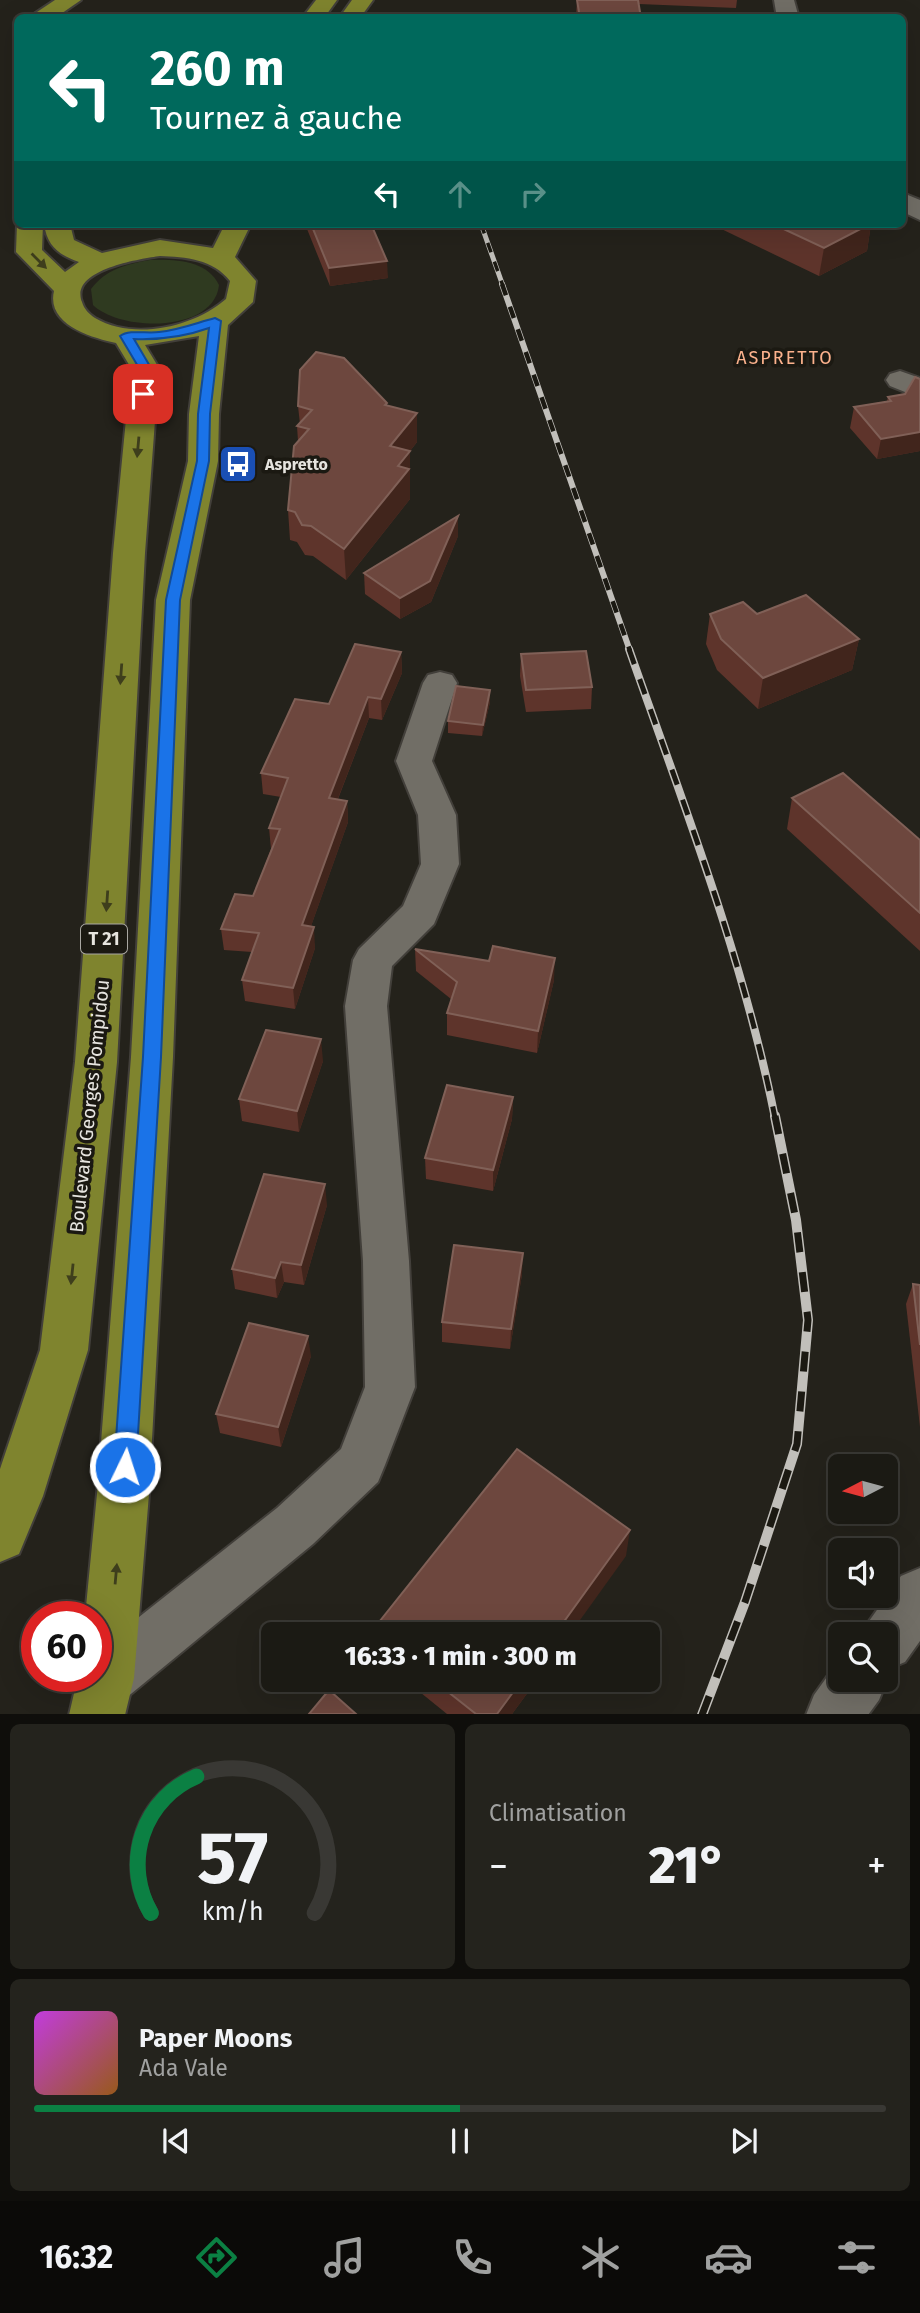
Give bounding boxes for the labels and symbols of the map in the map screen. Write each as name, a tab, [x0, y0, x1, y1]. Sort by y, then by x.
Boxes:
one-way arrow	[30, 252, 46, 269]
district label: ASPRETTO	[736, 347, 834, 369]
pin	[113, 364, 173, 424]
one-way arrow	[132, 437, 143, 459]
bus stop icon: Aspretto	[217, 443, 259, 485]
place label: Aspretto	[264, 455, 328, 474]
one-way arrow	[116, 663, 127, 685]
one-way arrow	[101, 890, 112, 912]
road number: T 21	[81, 924, 127, 954]
street label: Boulevard Georges Pompidou	[65, 978, 114, 1234]
one-way arrow	[67, 1263, 78, 1285]
position arrow	[88, 1430, 162, 1504]
north arrow	[828, 1454, 898, 1524]
one-way arrow	[111, 1563, 122, 1585]
speed limit sign: 60	[21, 1601, 112, 1692]

